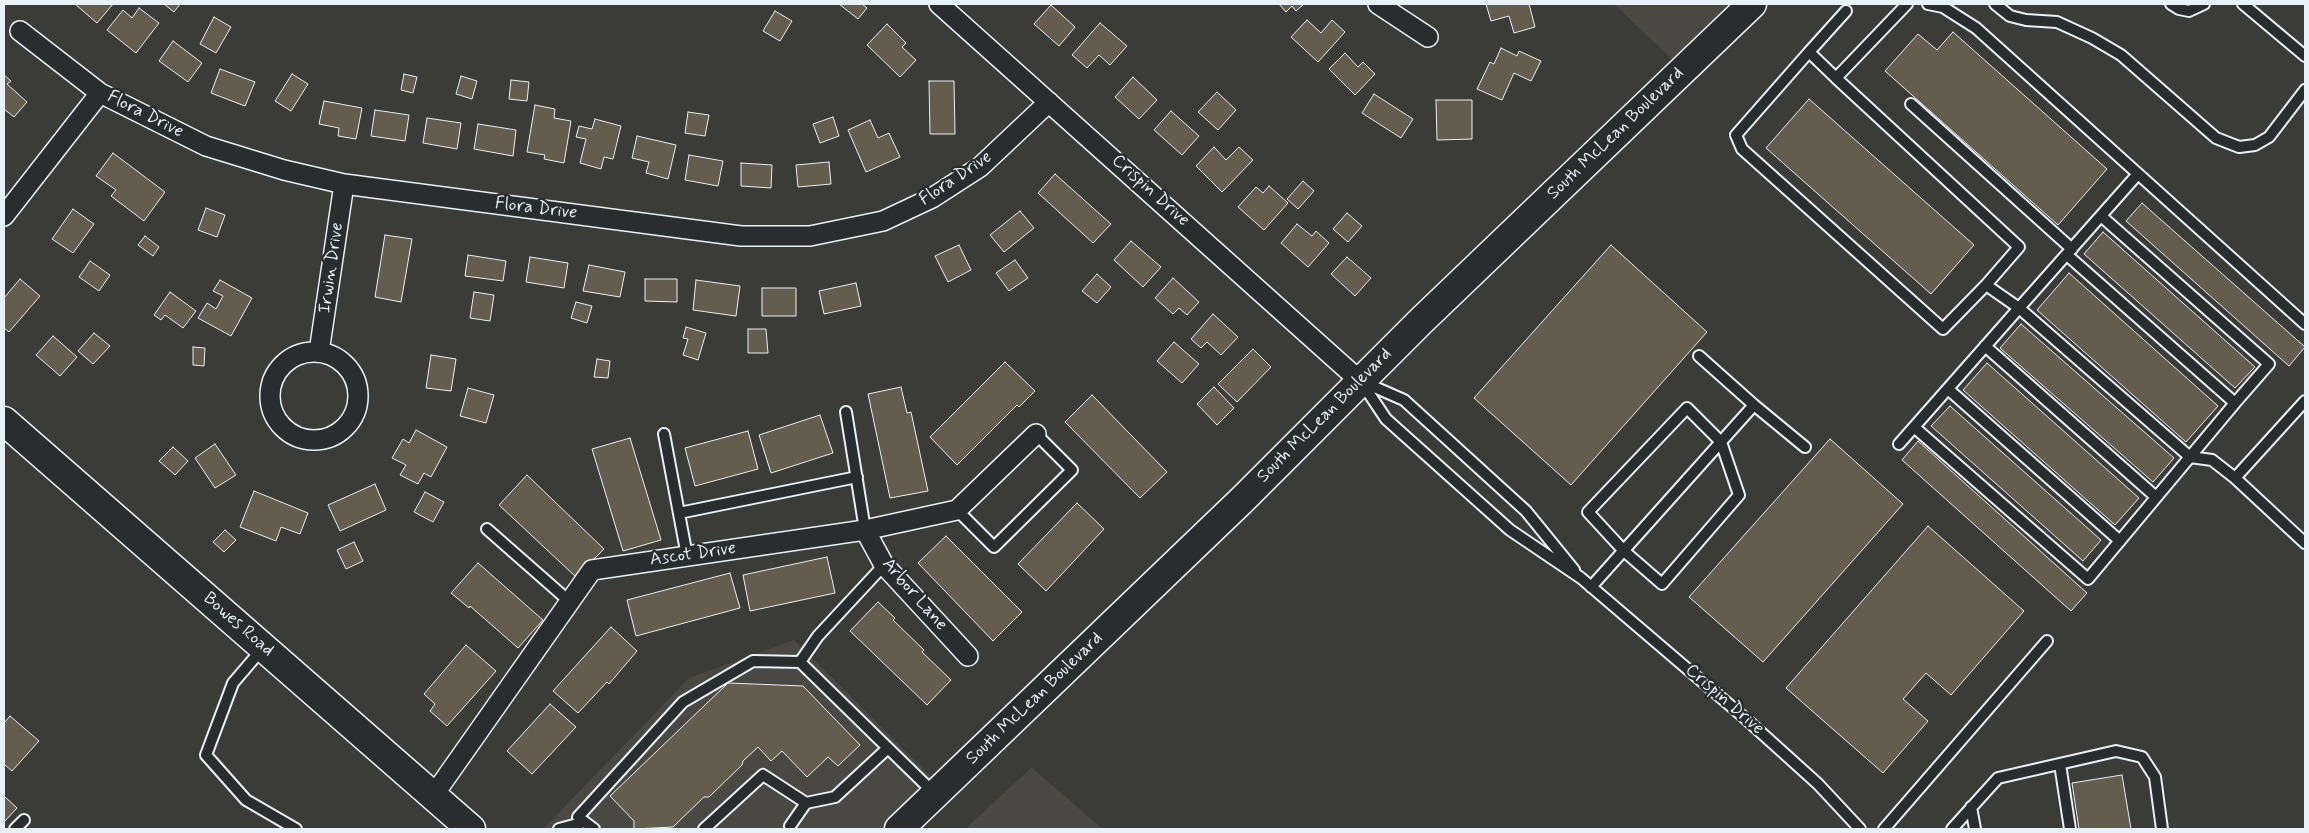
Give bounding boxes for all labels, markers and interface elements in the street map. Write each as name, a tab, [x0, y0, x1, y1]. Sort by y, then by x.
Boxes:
street label: South McLean Boulevard	[1543, 63, 1689, 205]
street label: Flora Drive	[103, 87, 187, 143]
street label: Flora Drive	[916, 147, 996, 211]
street label: Crispin Drive	[1107, 150, 1193, 232]
street label: Flora Drive	[494, 193, 578, 225]
street label: Irwin Drive	[315, 221, 349, 315]
street label: South McLean Boulevard	[1253, 344, 1397, 488]
street label: Ascot Drive	[648, 538, 738, 572]
street label: Arbor Lane	[877, 554, 951, 636]
street label: Bowes Road	[198, 588, 278, 662]
street label: South McLean Boulevard	[962, 628, 1108, 770]
street label: Crispin Drive	[1680, 660, 1768, 740]

